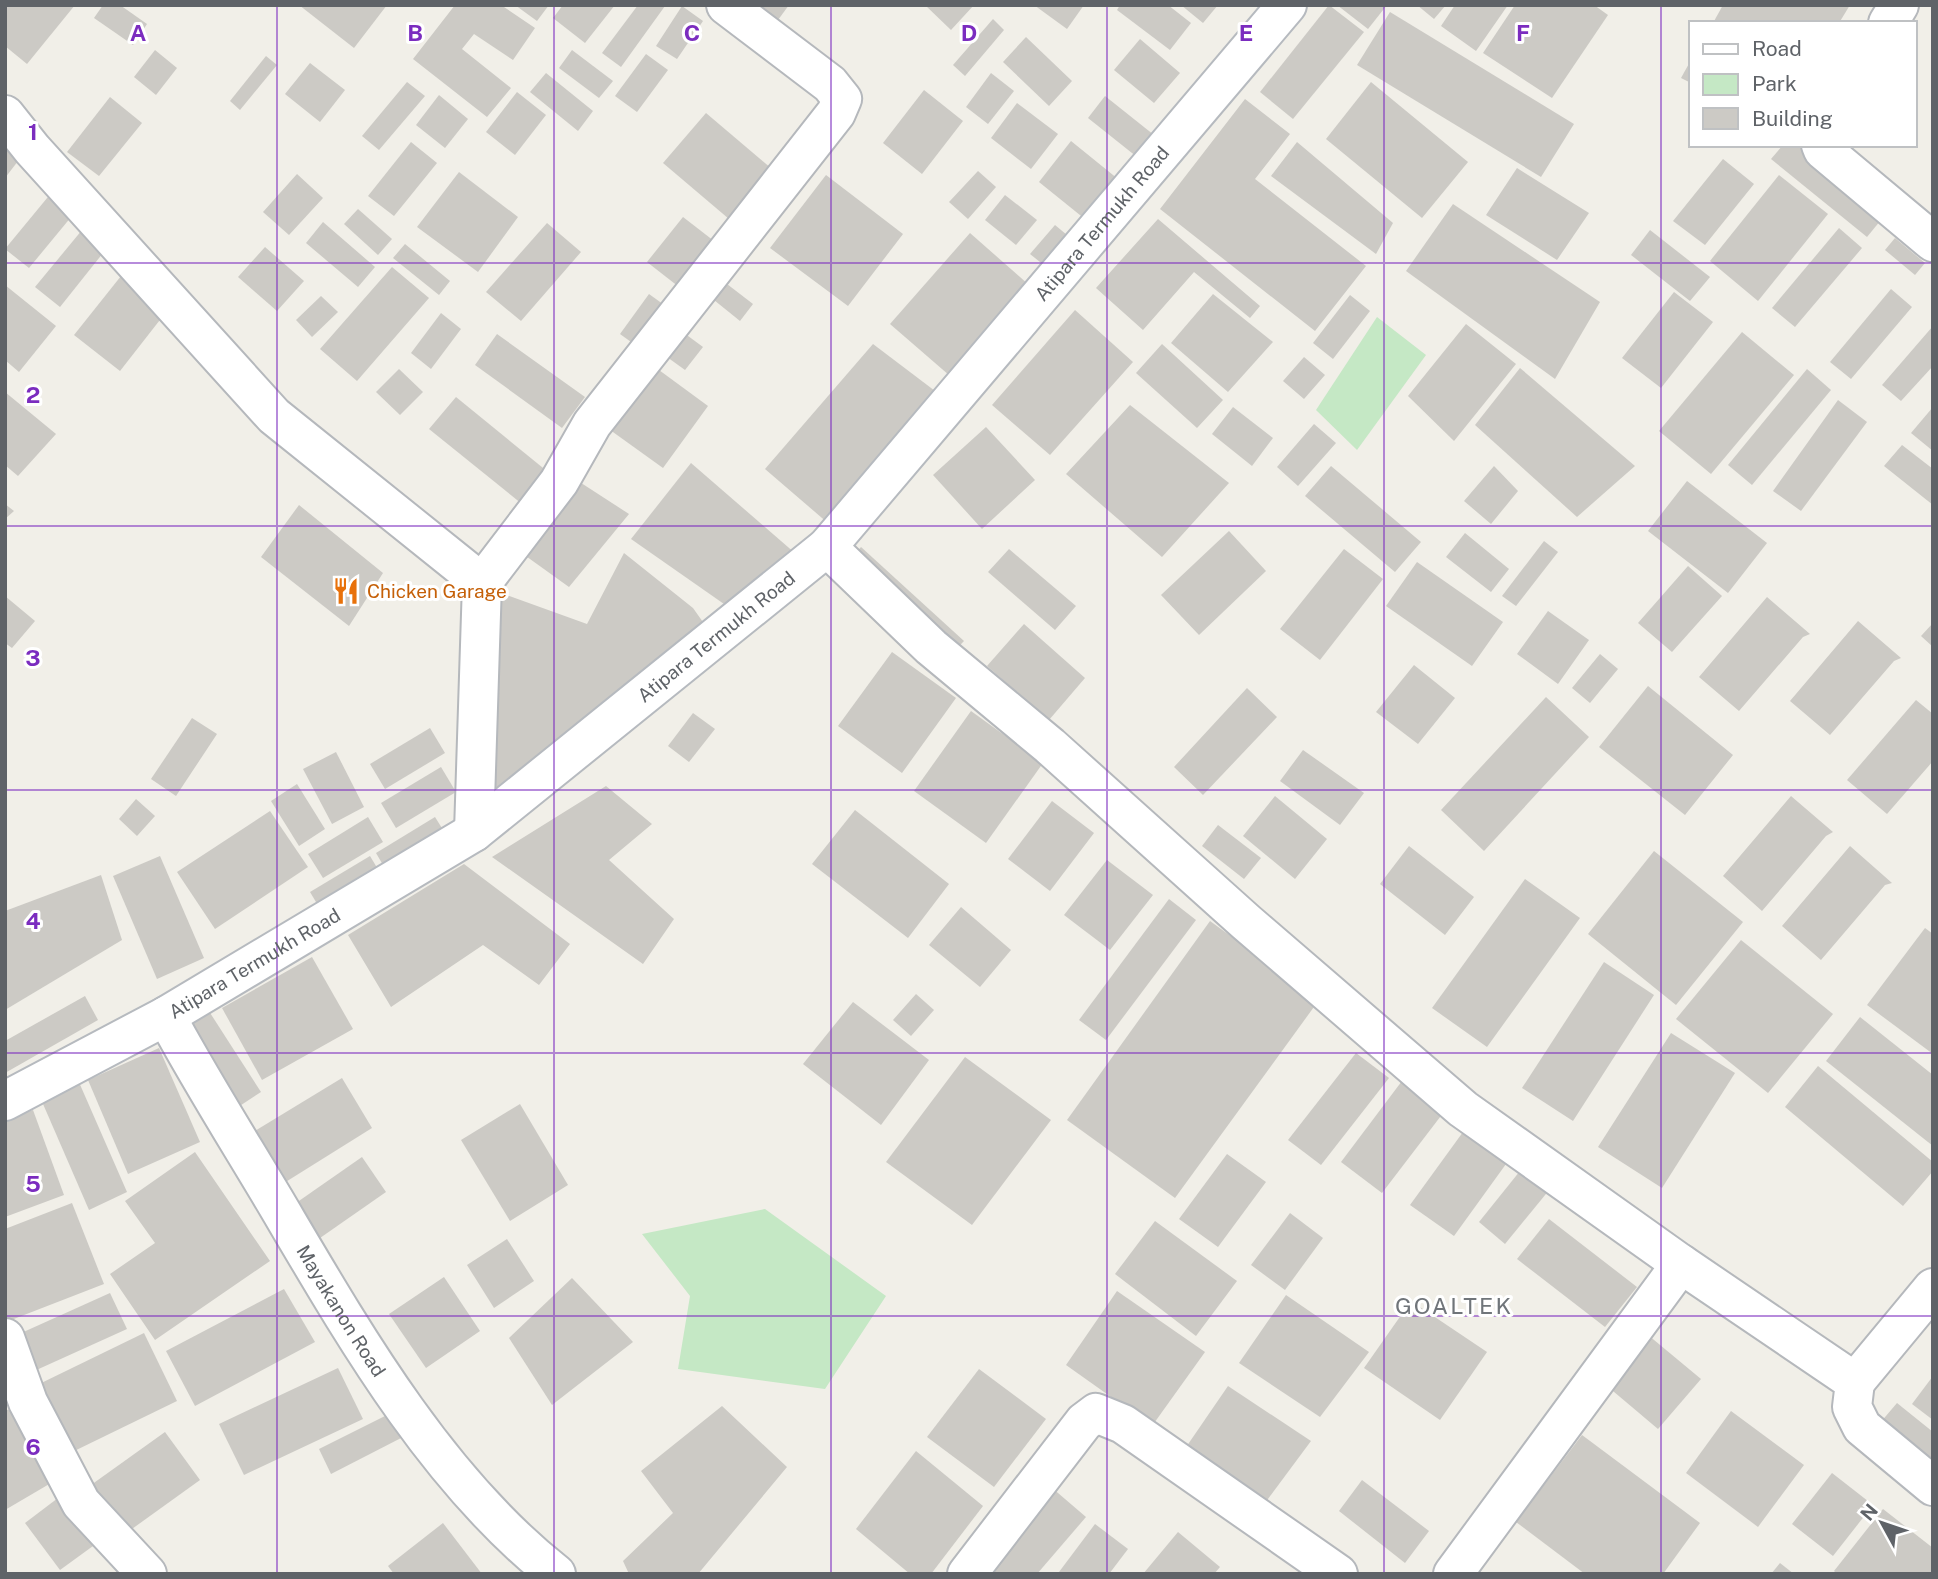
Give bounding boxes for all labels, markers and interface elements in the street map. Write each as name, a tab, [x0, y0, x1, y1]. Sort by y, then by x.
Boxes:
text: A	[130, 19, 147, 46]
text: B	[407, 19, 423, 46]
text: C	[684, 19, 700, 46]
text: D	[961, 19, 977, 46]
text: E	[1239, 19, 1253, 46]
text: F	[1516, 19, 1530, 46]
legend	[1689, 21, 1917, 147]
text: Road	[1752, 36, 1802, 61]
text: Park	[1752, 71, 1797, 96]
text: Building	[1752, 106, 1833, 131]
text: 1	[28, 118, 38, 145]
street label: Atipara Termukh Road	[1030, 142, 1173, 305]
text: 2	[26, 381, 40, 408]
street label: Atipara Termukh Road	[633, 567, 799, 707]
restaurant icon: Chicken Garage	[331, 576, 361, 606]
place label: Chicken Garage	[367, 580, 507, 602]
text: 3	[25, 644, 41, 671]
street label: Atipara Termukh Road	[165, 904, 344, 1023]
text: 4	[25, 907, 41, 934]
text: 5	[25, 1170, 41, 1197]
street label: Mayakanon Road	[292, 1241, 390, 1381]
district label: GOALTEK	[1395, 1292, 1513, 1319]
text: 6	[25, 1433, 41, 1460]
north arrow	[1847, 1488, 1917, 1558]
text: N	[1856, 1499, 1882, 1525]

